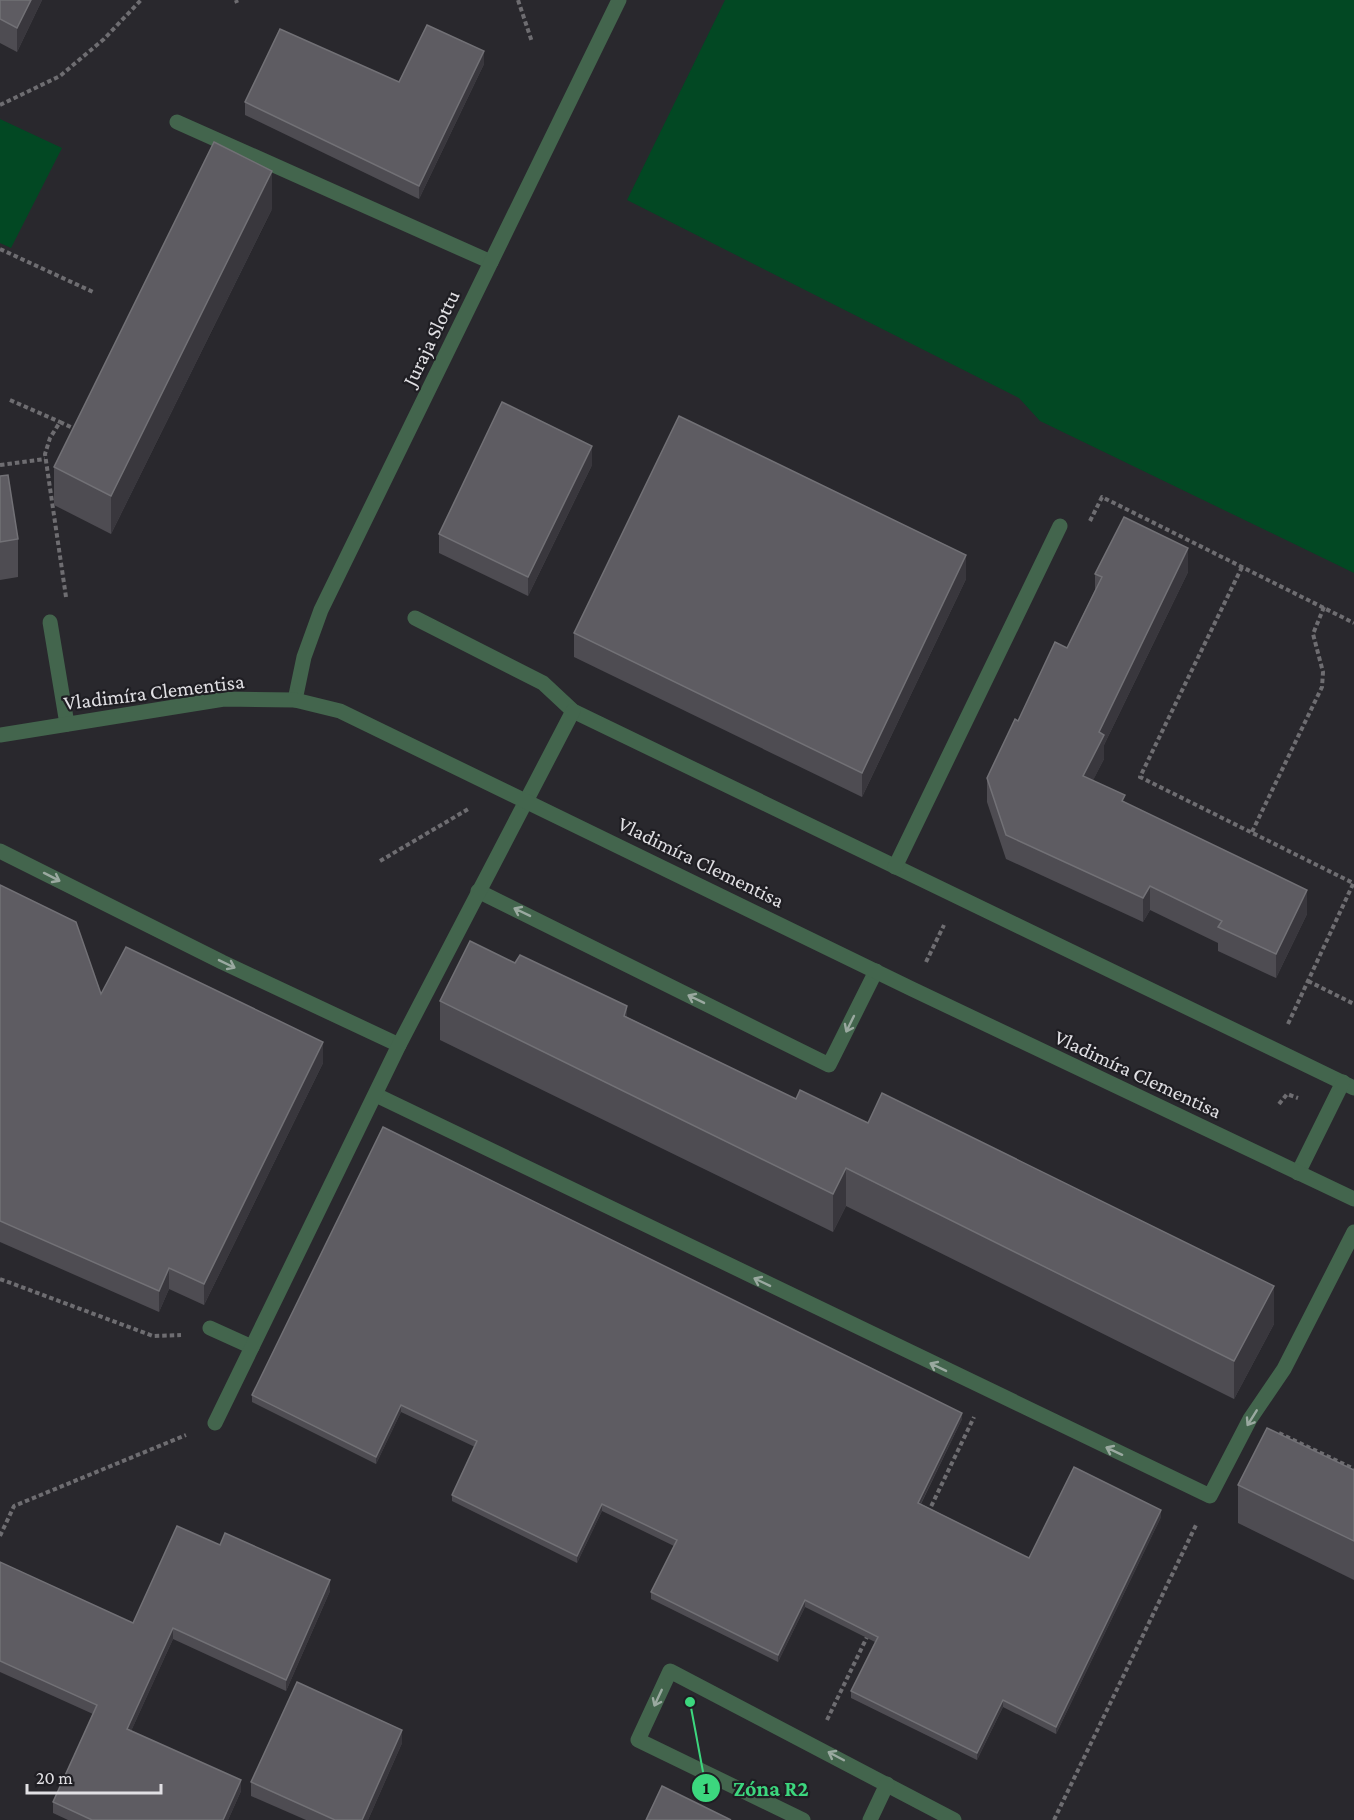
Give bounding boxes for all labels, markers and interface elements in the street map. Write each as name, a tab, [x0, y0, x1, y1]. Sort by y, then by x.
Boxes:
street label: Juraja Slottu	[397, 286, 465, 392]
street label: Vladimíra Clementisa	[62, 669, 246, 715]
street label: Vladimíra Clementisa	[614, 811, 788, 913]
one-way arrow	[43, 872, 61, 883]
one-way arrow	[513, 906, 531, 918]
one-way arrow	[217, 959, 235, 971]
one-way arrow	[688, 993, 706, 1005]
one-way arrow	[844, 1014, 855, 1032]
street label: Vladimíra Clementisa	[1051, 1025, 1226, 1123]
one-way arrow	[754, 1275, 772, 1287]
one-way arrow	[929, 1360, 947, 1372]
one-way arrow	[1245, 1409, 1257, 1426]
one-way arrow	[1105, 1444, 1123, 1456]
one-way arrow	[651, 1689, 663, 1707]
one-way arrow	[827, 1750, 845, 1761]
scale bar	[27, 1757, 160, 1795]
text: 20 m	[36, 1768, 73, 1788]
callout: Zóna R2	[691, 1768, 821, 1808]
text: Zóna R2	[733, 1776, 809, 1801]
text: 1	[703, 1778, 710, 1798]

